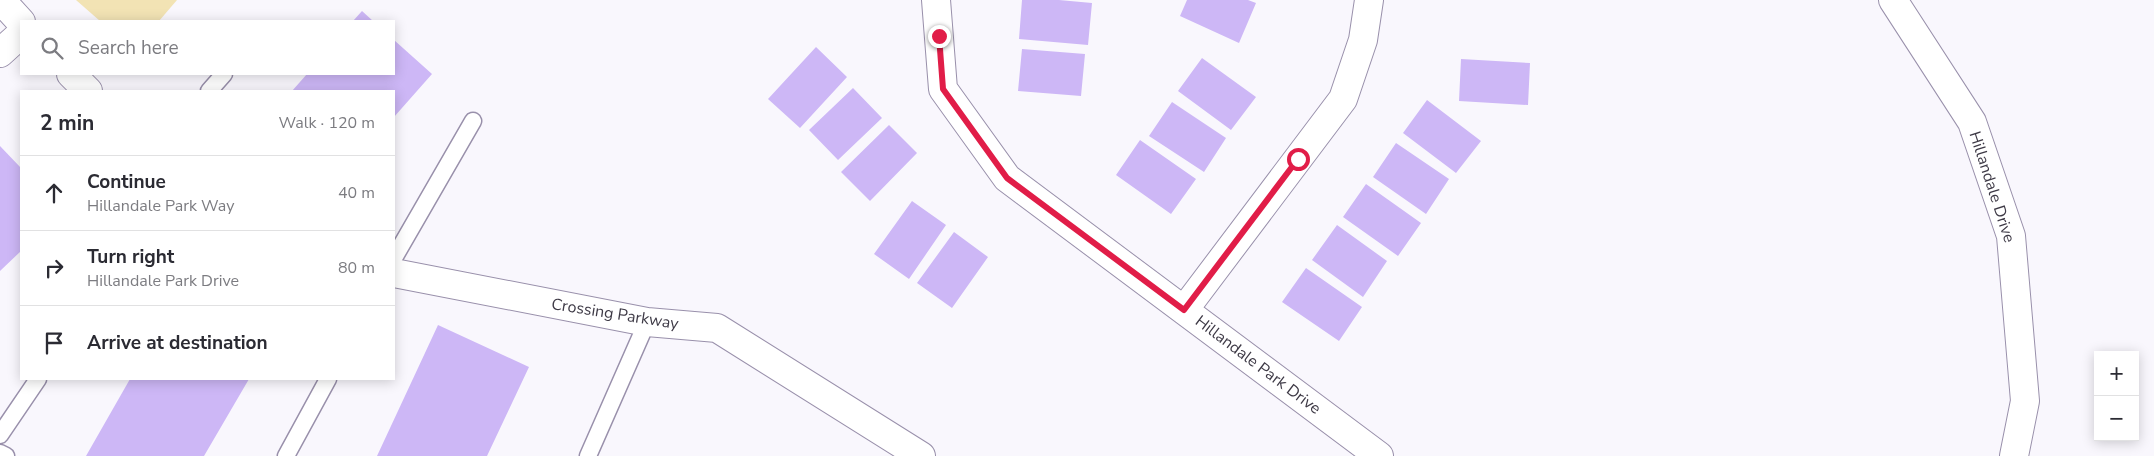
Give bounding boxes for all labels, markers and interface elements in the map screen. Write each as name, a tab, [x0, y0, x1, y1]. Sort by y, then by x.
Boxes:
search box	[20, 20, 395, 75]
route end	[928, 25, 951, 48]
icon: search	[38, 34, 66, 62]
text: Search here	[78, 35, 179, 61]
text: 2 min	[40, 109, 94, 137]
text: Walk · 120 m	[279, 112, 375, 134]
street label: Hillandale Drive	[1964, 128, 2020, 246]
route start	[1287, 148, 1310, 171]
text: Continue	[87, 169, 166, 195]
icon: ahead	[40, 179, 68, 207]
text: 40 m	[338, 182, 375, 204]
text: Hillandale Park Way	[87, 195, 234, 217]
text: Turn right	[87, 244, 174, 270]
icon: right	[40, 254, 68, 282]
text: 80 m	[338, 257, 375, 279]
text: Hillandale Park Drive	[87, 270, 239, 292]
street label: Crossing Parkway	[550, 293, 681, 335]
street label: Hillandale Park Drive	[1191, 310, 1325, 420]
icon: arrive	[40, 329, 68, 357]
text: Arrive at destination	[87, 330, 268, 356]
map controls	[2094, 351, 2139, 441]
button: +	[2094, 351, 2139, 396]
button: −	[2094, 396, 2139, 441]

